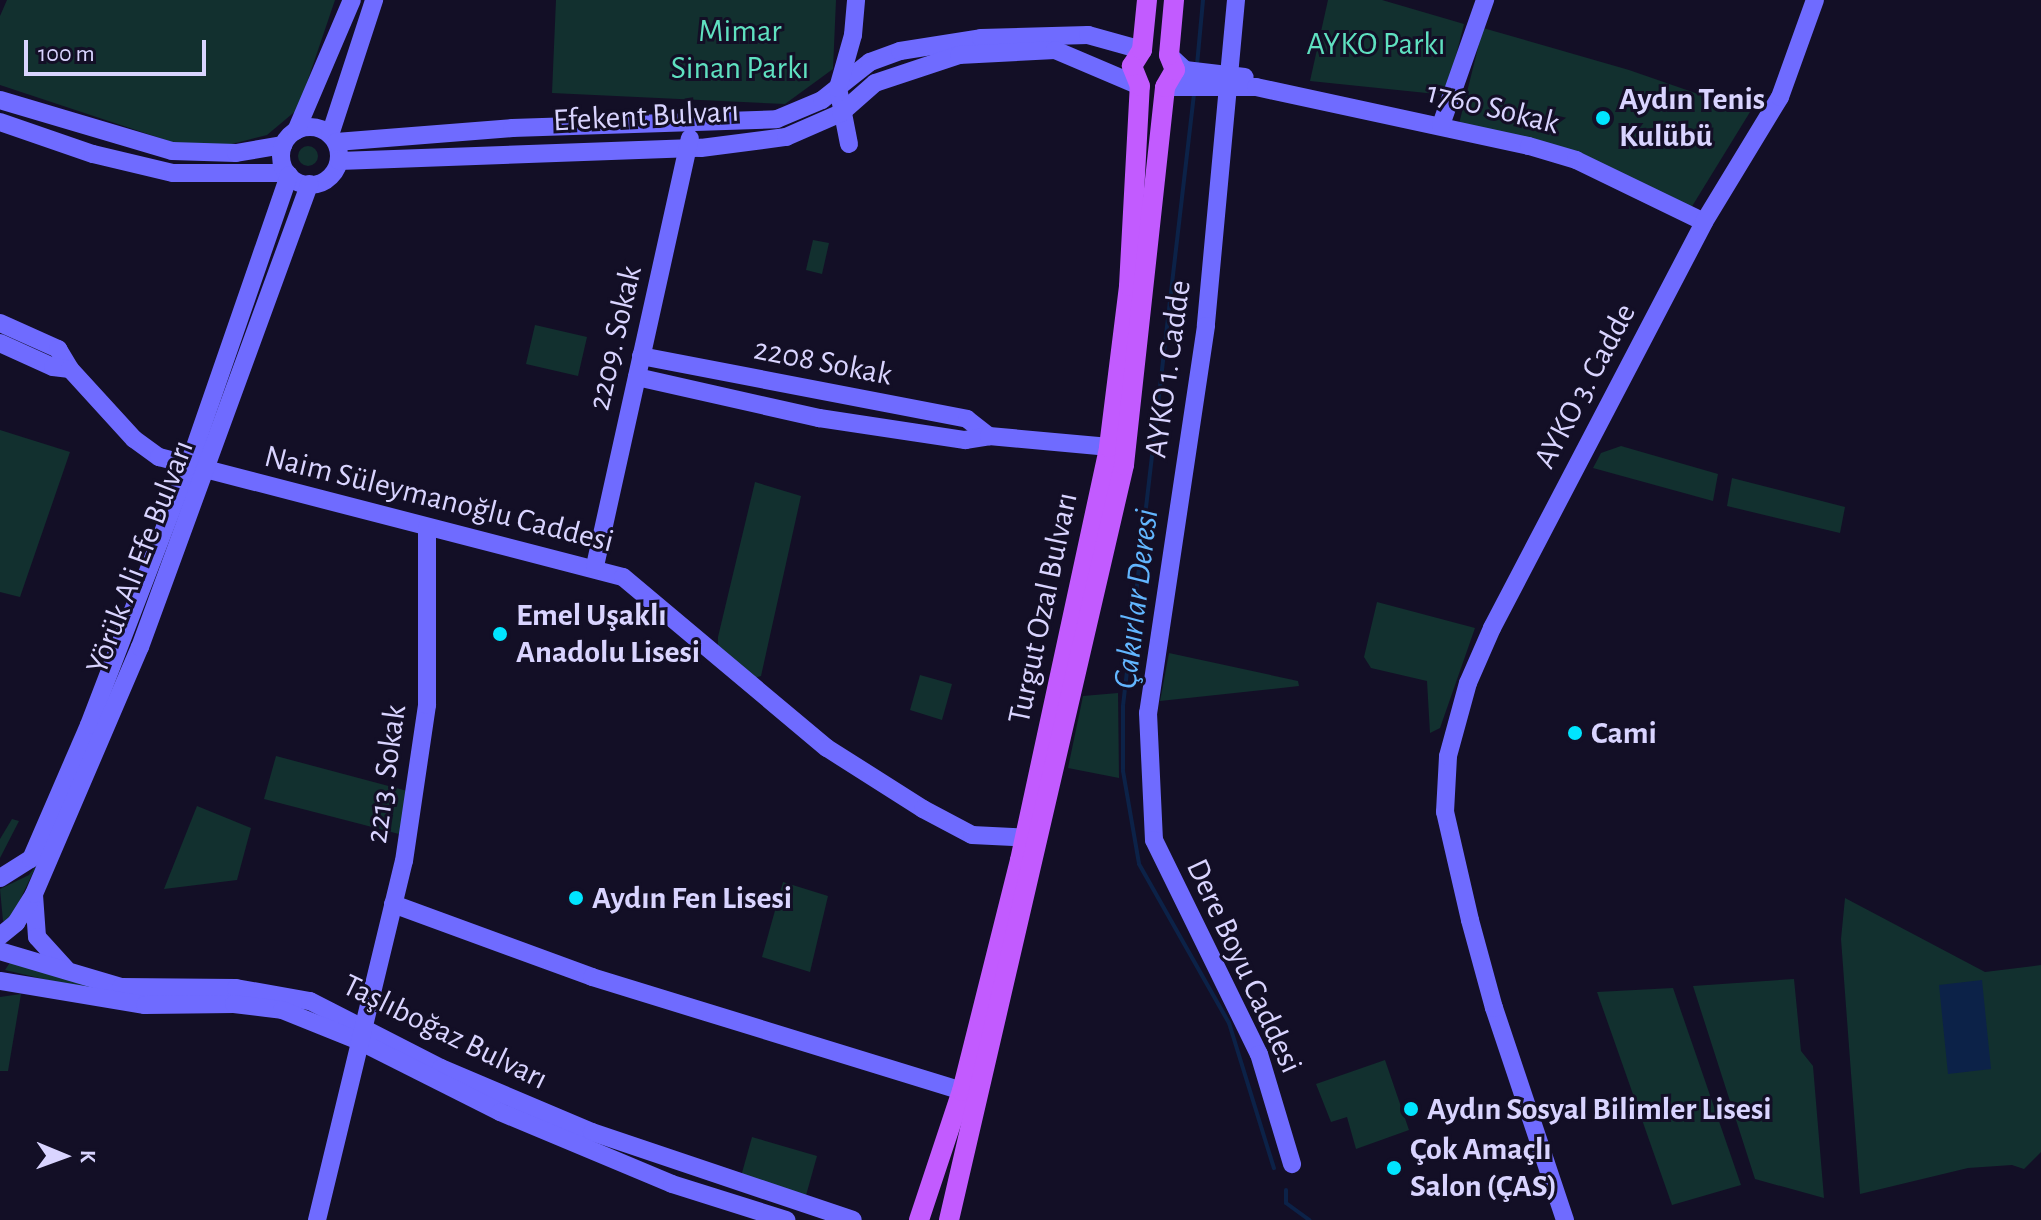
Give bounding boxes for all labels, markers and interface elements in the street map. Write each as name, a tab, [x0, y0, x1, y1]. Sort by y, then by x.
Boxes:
park label: Mimar Sinan Parkı	[671, 13, 809, 88]
scale bar	[28, 24, 210, 74]
park label: AYKO Parkı	[1306, 25, 1446, 63]
text: 100 m	[38, 42, 95, 66]
street label: 1760 Sokak	[1423, 73, 1563, 143]
place label: Aydın Tenis Kulübü	[1619, 81, 1765, 156]
street label: Efekent Bulvarı	[552, 92, 740, 140]
marker: Aydın Tenis Kulübü	[1594, 109, 1612, 127]
street label: 2209. Sokak	[580, 262, 650, 414]
street label: AYKO 1. Cadde	[1137, 278, 1199, 460]
street label: AYKO 3. Cadde	[1525, 297, 1645, 475]
street label: 2208 Sokak	[751, 330, 895, 394]
street label: Yörük Ali Efe Bulvarı	[78, 435, 202, 679]
street label: Naim Süleymanoğlu Caddesi	[260, 437, 618, 561]
street label: Turgut Ozal Bulvarı	[1000, 489, 1086, 727]
water label: Çakırlar Deresi	[1106, 507, 1168, 691]
place label: Emel Uşaklı Anadolu Lisesi	[516, 597, 700, 672]
marker: Emel Uşaklı Anadolu Lisesi	[491, 625, 509, 643]
street label: 2213. Sokak	[357, 702, 415, 846]
place label: Cami	[1591, 714, 1657, 752]
marker: Cami	[1566, 724, 1584, 742]
street label: Dere Boyu Caddesi	[1178, 853, 1310, 1079]
place label: Aydın Fen Lisesi	[592, 879, 792, 917]
marker: Aydın Fen Lisesi	[567, 889, 585, 907]
street label: Taşlıboğaz Bulvarı	[336, 966, 554, 1098]
place label: Aydın Sosyal Bilimler Lisesi	[1427, 1090, 1772, 1128]
marker: Aydın Sosyal Bilimler Lisesi	[1402, 1100, 1420, 1118]
north arrow	[24, 1116, 104, 1196]
place label: Çok Amaçlı Salon (ÇAS)	[1410, 1131, 1557, 1206]
text: K	[77, 1150, 99, 1163]
marker: Çok Amaçlı Salon (ÇAS)	[1385, 1159, 1403, 1177]

